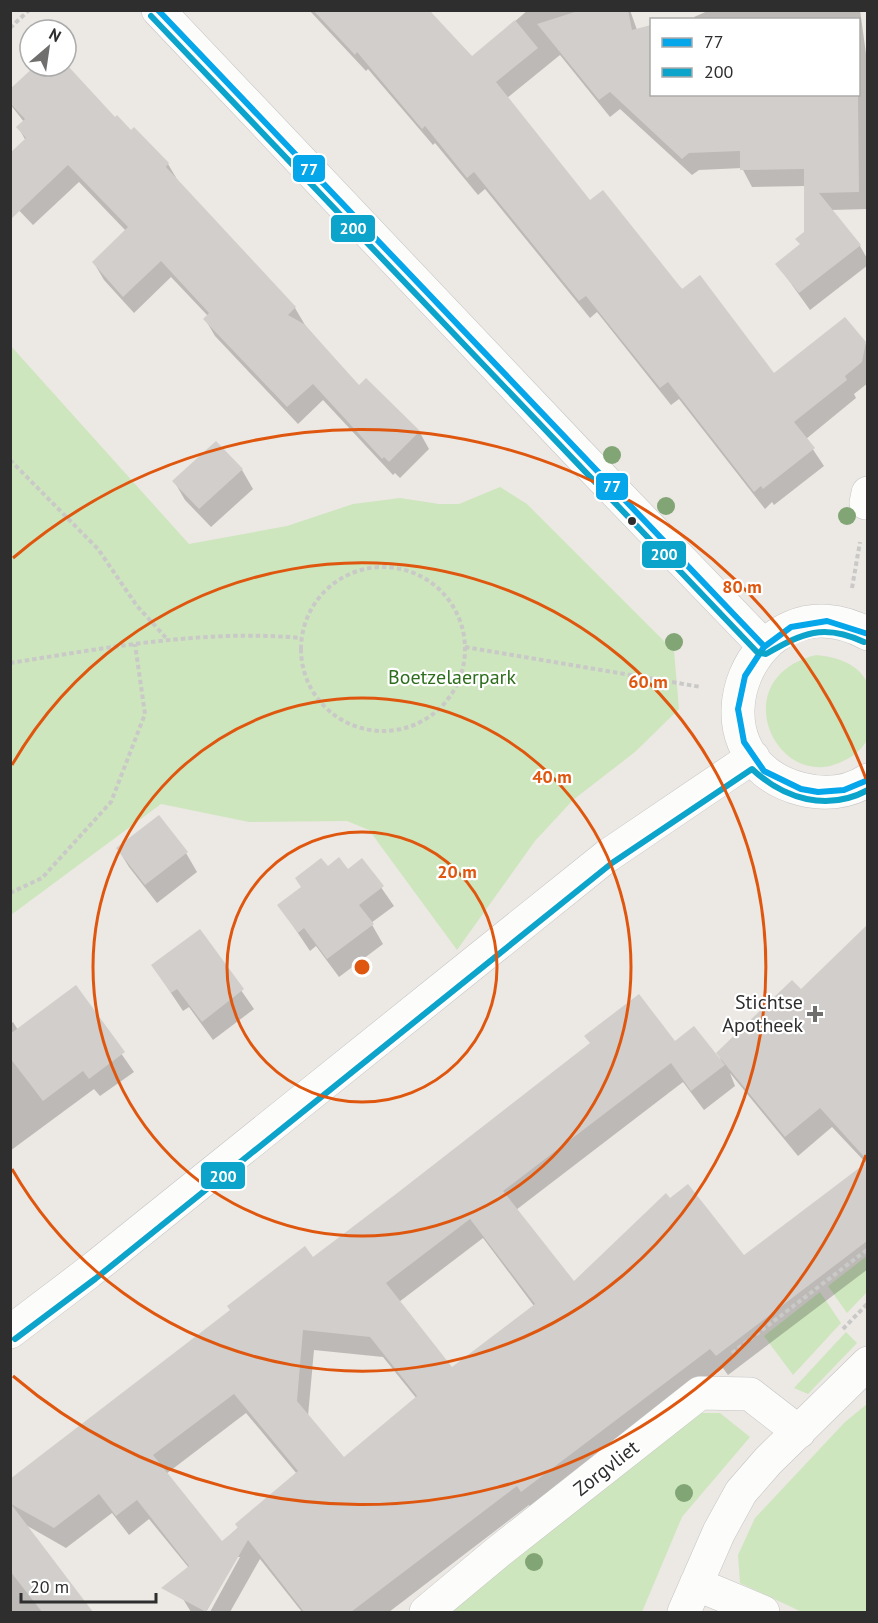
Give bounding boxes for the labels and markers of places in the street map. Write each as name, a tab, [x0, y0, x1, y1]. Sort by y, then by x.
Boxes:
unlabelled marker	[626, 515, 638, 527]
centre of rings	[352, 957, 372, 977]
place label: Stichtse Apotheek	[722, 989, 803, 1038]
marker: Stichtse Apotheek	[808, 1007, 822, 1021]

